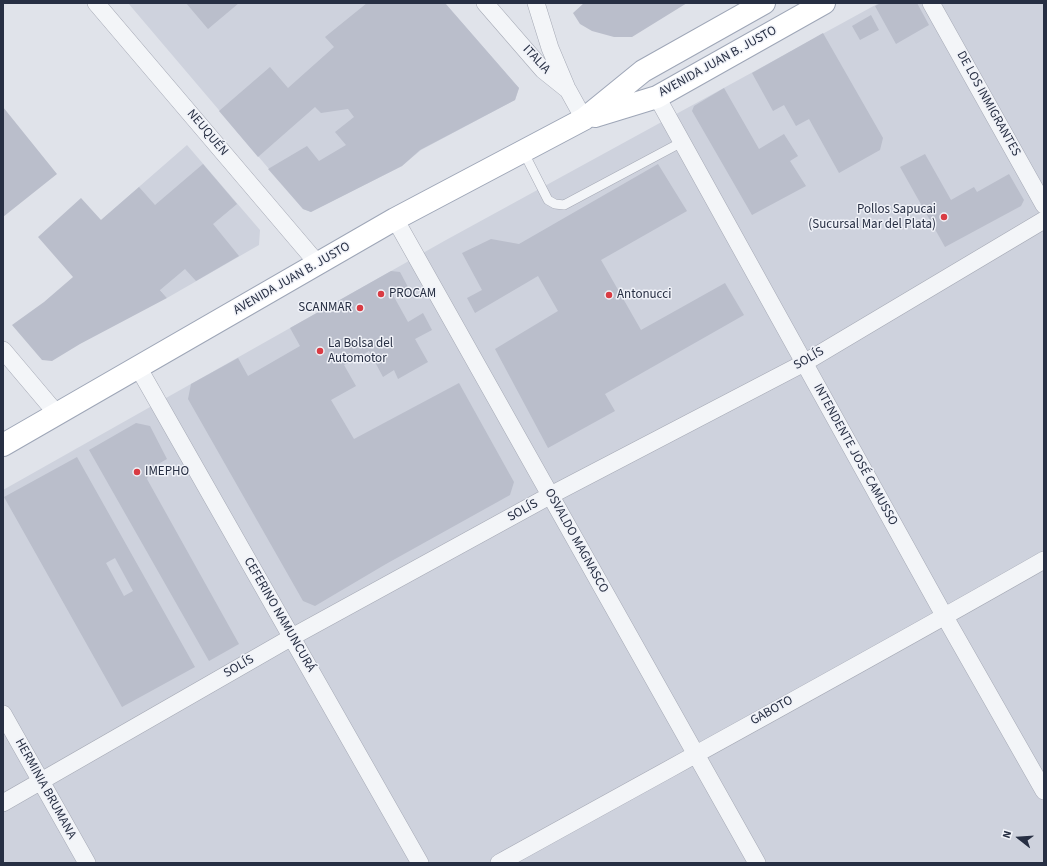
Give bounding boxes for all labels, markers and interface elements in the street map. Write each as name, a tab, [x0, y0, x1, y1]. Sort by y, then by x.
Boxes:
street label: AVENIDA JUAN B. JUSTO	[656, 23, 780, 101]
street label: ITALIA	[519, 42, 553, 78]
street label: DE LOS INMIGRANTES	[953, 49, 1023, 159]
street label: NEUQUÉN	[183, 107, 231, 159]
place label: Pollos Sapucai (Sucursal Mar del Plata)	[808, 202, 936, 233]
marker: Pollos Sapucai (Sucursal Mar del Plata)	[939, 212, 949, 222]
street label: AVENIDA JUAN B. JUSTO	[231, 239, 353, 319]
place label: PROCAM	[389, 286, 436, 302]
place label: Antonucci	[617, 287, 671, 303]
marker: PROCAM	[376, 289, 386, 299]
marker: Antonucci	[604, 290, 614, 300]
place label: SCANMAR	[298, 300, 352, 316]
marker: SCANMAR	[355, 303, 365, 313]
place label: La Bolsa del Automotor	[328, 336, 393, 367]
street label: SOLÍS	[791, 344, 827, 374]
marker: La Bolsa del Automotor	[315, 346, 325, 356]
street label: INTENDENTE JOSÉ CAMUSSO	[810, 381, 900, 529]
place label: IMEPHO	[145, 464, 189, 480]
marker: IMEPHO	[132, 467, 142, 477]
street label: OSVALDO MAGNASCO	[541, 486, 611, 596]
street label: SOLÍS	[505, 496, 541, 526]
street label: CEFERINO NAMUNCURÁ	[240, 555, 318, 675]
street label: SOLÍS	[221, 652, 257, 682]
street label: GABOTO	[748, 693, 796, 729]
street label: HERMINIA BRUMANA	[11, 736, 79, 842]
north arrow	[999, 818, 1039, 858]
text: N	[999, 829, 1015, 840]

